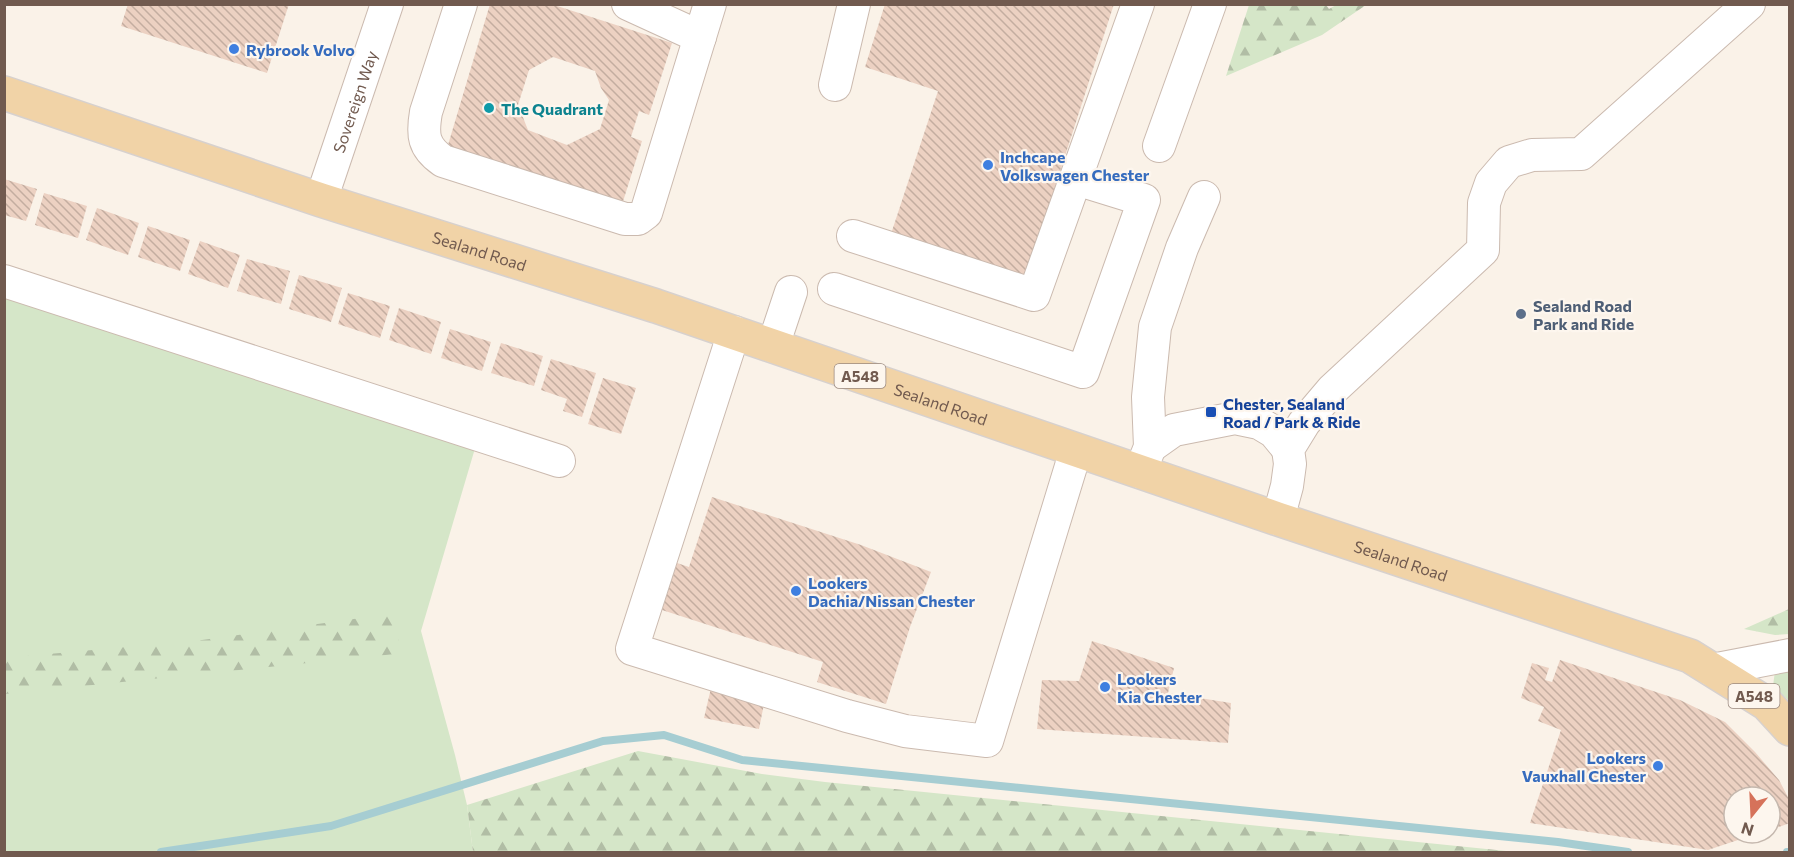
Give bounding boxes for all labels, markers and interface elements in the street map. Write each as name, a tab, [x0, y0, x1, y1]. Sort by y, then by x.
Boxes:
place label: Rybrook Volvo	[246, 40, 355, 59]
marker: Rybrook Volvo	[227, 42, 241, 56]
street label: Sovereign Way	[328, 48, 380, 155]
place label: The Quadrant	[501, 99, 603, 118]
marker: The Quadrant	[482, 101, 496, 115]
place label: Inchcape Volkswagen Chester	[1000, 147, 1150, 184]
marker: Inchcape Volkswagen Chester	[981, 158, 995, 172]
street label: Sealand Road	[430, 226, 529, 274]
place label: Sealand Road Park and Ride	[1533, 296, 1634, 333]
marker: Sealand Road Park and Ride	[1514, 307, 1528, 321]
road number: A548	[834, 364, 886, 388]
street label: Sealand Road	[892, 379, 990, 428]
place label: Chester, Sealand Road / Park & Ride	[1223, 394, 1360, 431]
marker: Chester, Sealand Road / Park & Ride	[1204, 405, 1218, 419]
street label: Sealand Road	[1352, 535, 1450, 584]
place label: Lookers Dachia/Nissan Chester	[808, 573, 975, 610]
marker: Lookers Dachia/Nissan Chester	[789, 584, 803, 598]
place label: Lookers Kia Chester	[1117, 669, 1202, 706]
marker: Lookers Kia Chester	[1098, 680, 1112, 694]
road number: A548	[1728, 684, 1780, 708]
place label: Lookers Vauxhall Chester	[1522, 748, 1646, 785]
marker: Lookers Vauxhall Chester	[1651, 759, 1665, 773]
north arrow	[1722, 785, 1782, 845]
text: N	[1739, 819, 1756, 841]

